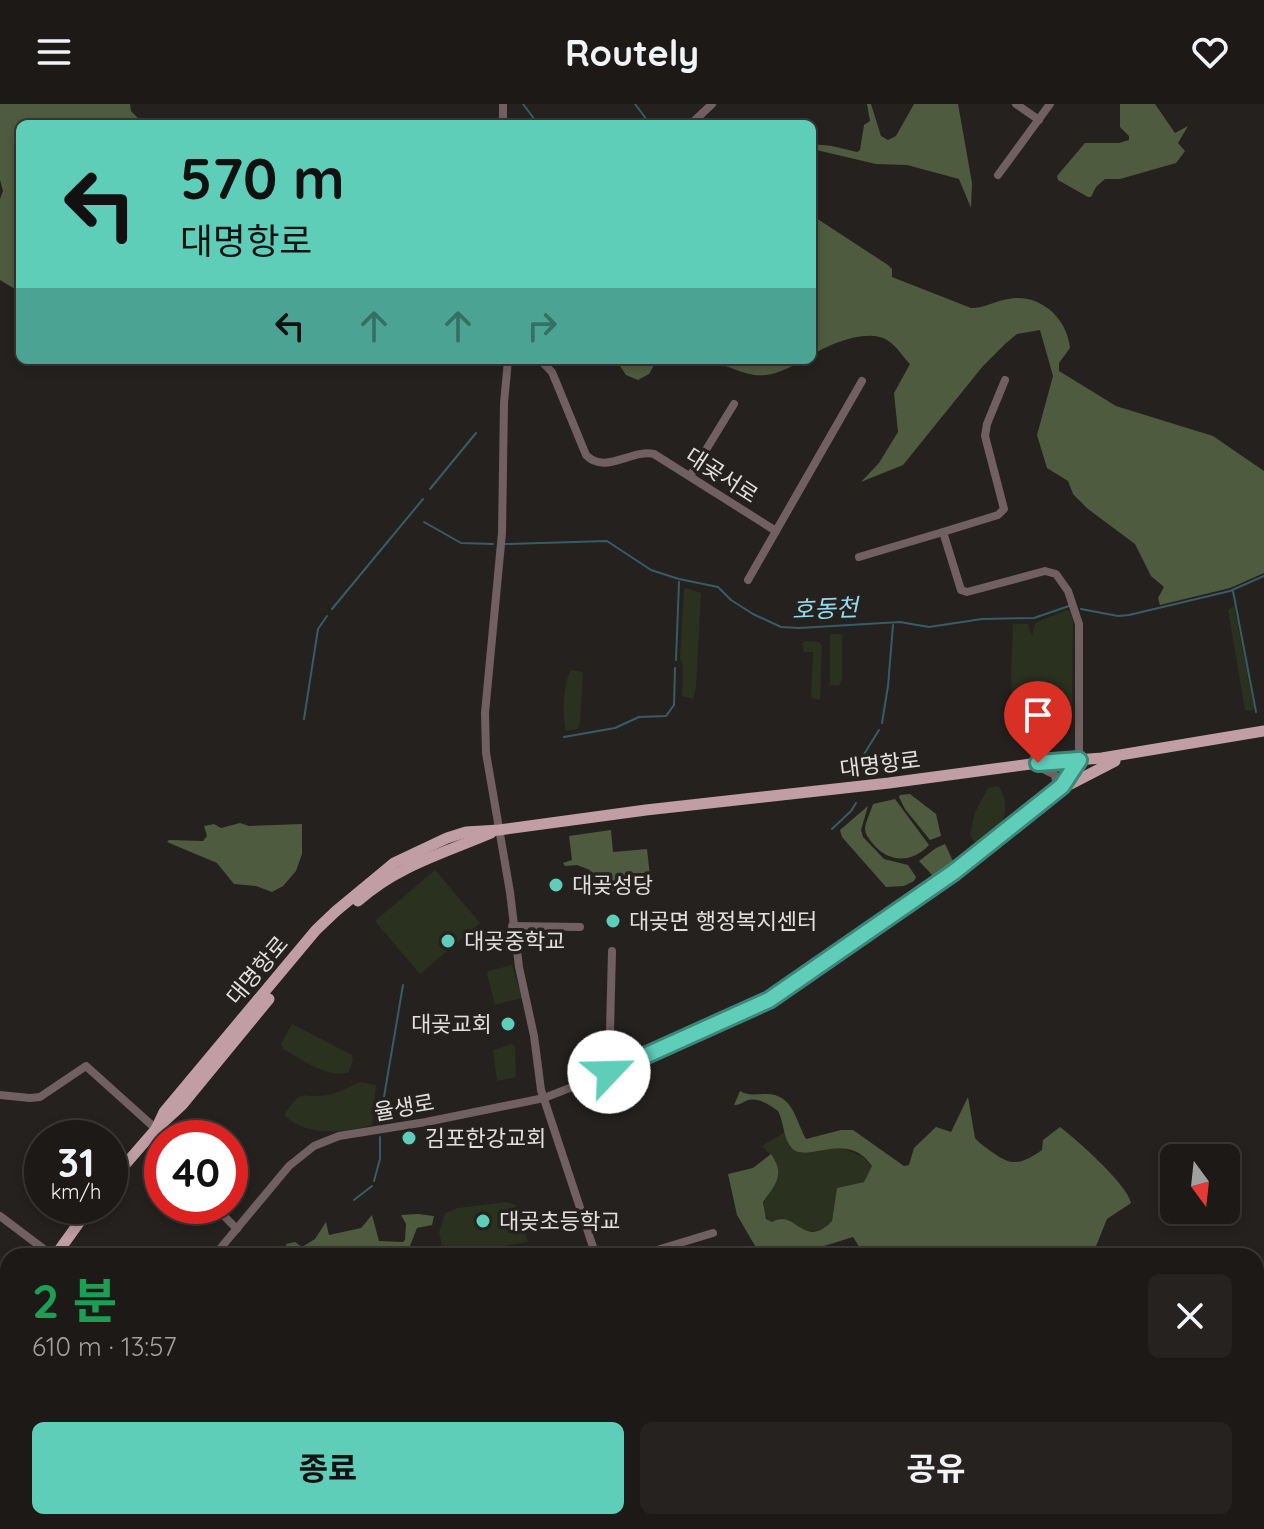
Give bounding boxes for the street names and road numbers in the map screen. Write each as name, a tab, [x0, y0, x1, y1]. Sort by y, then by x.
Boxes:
street label: 대곶서로	[680, 441, 764, 509]
street label: 대명항로	[838, 745, 922, 783]
street label: 대명항로	[220, 930, 294, 1010]
street label: 율생로	[372, 1088, 436, 1126]

